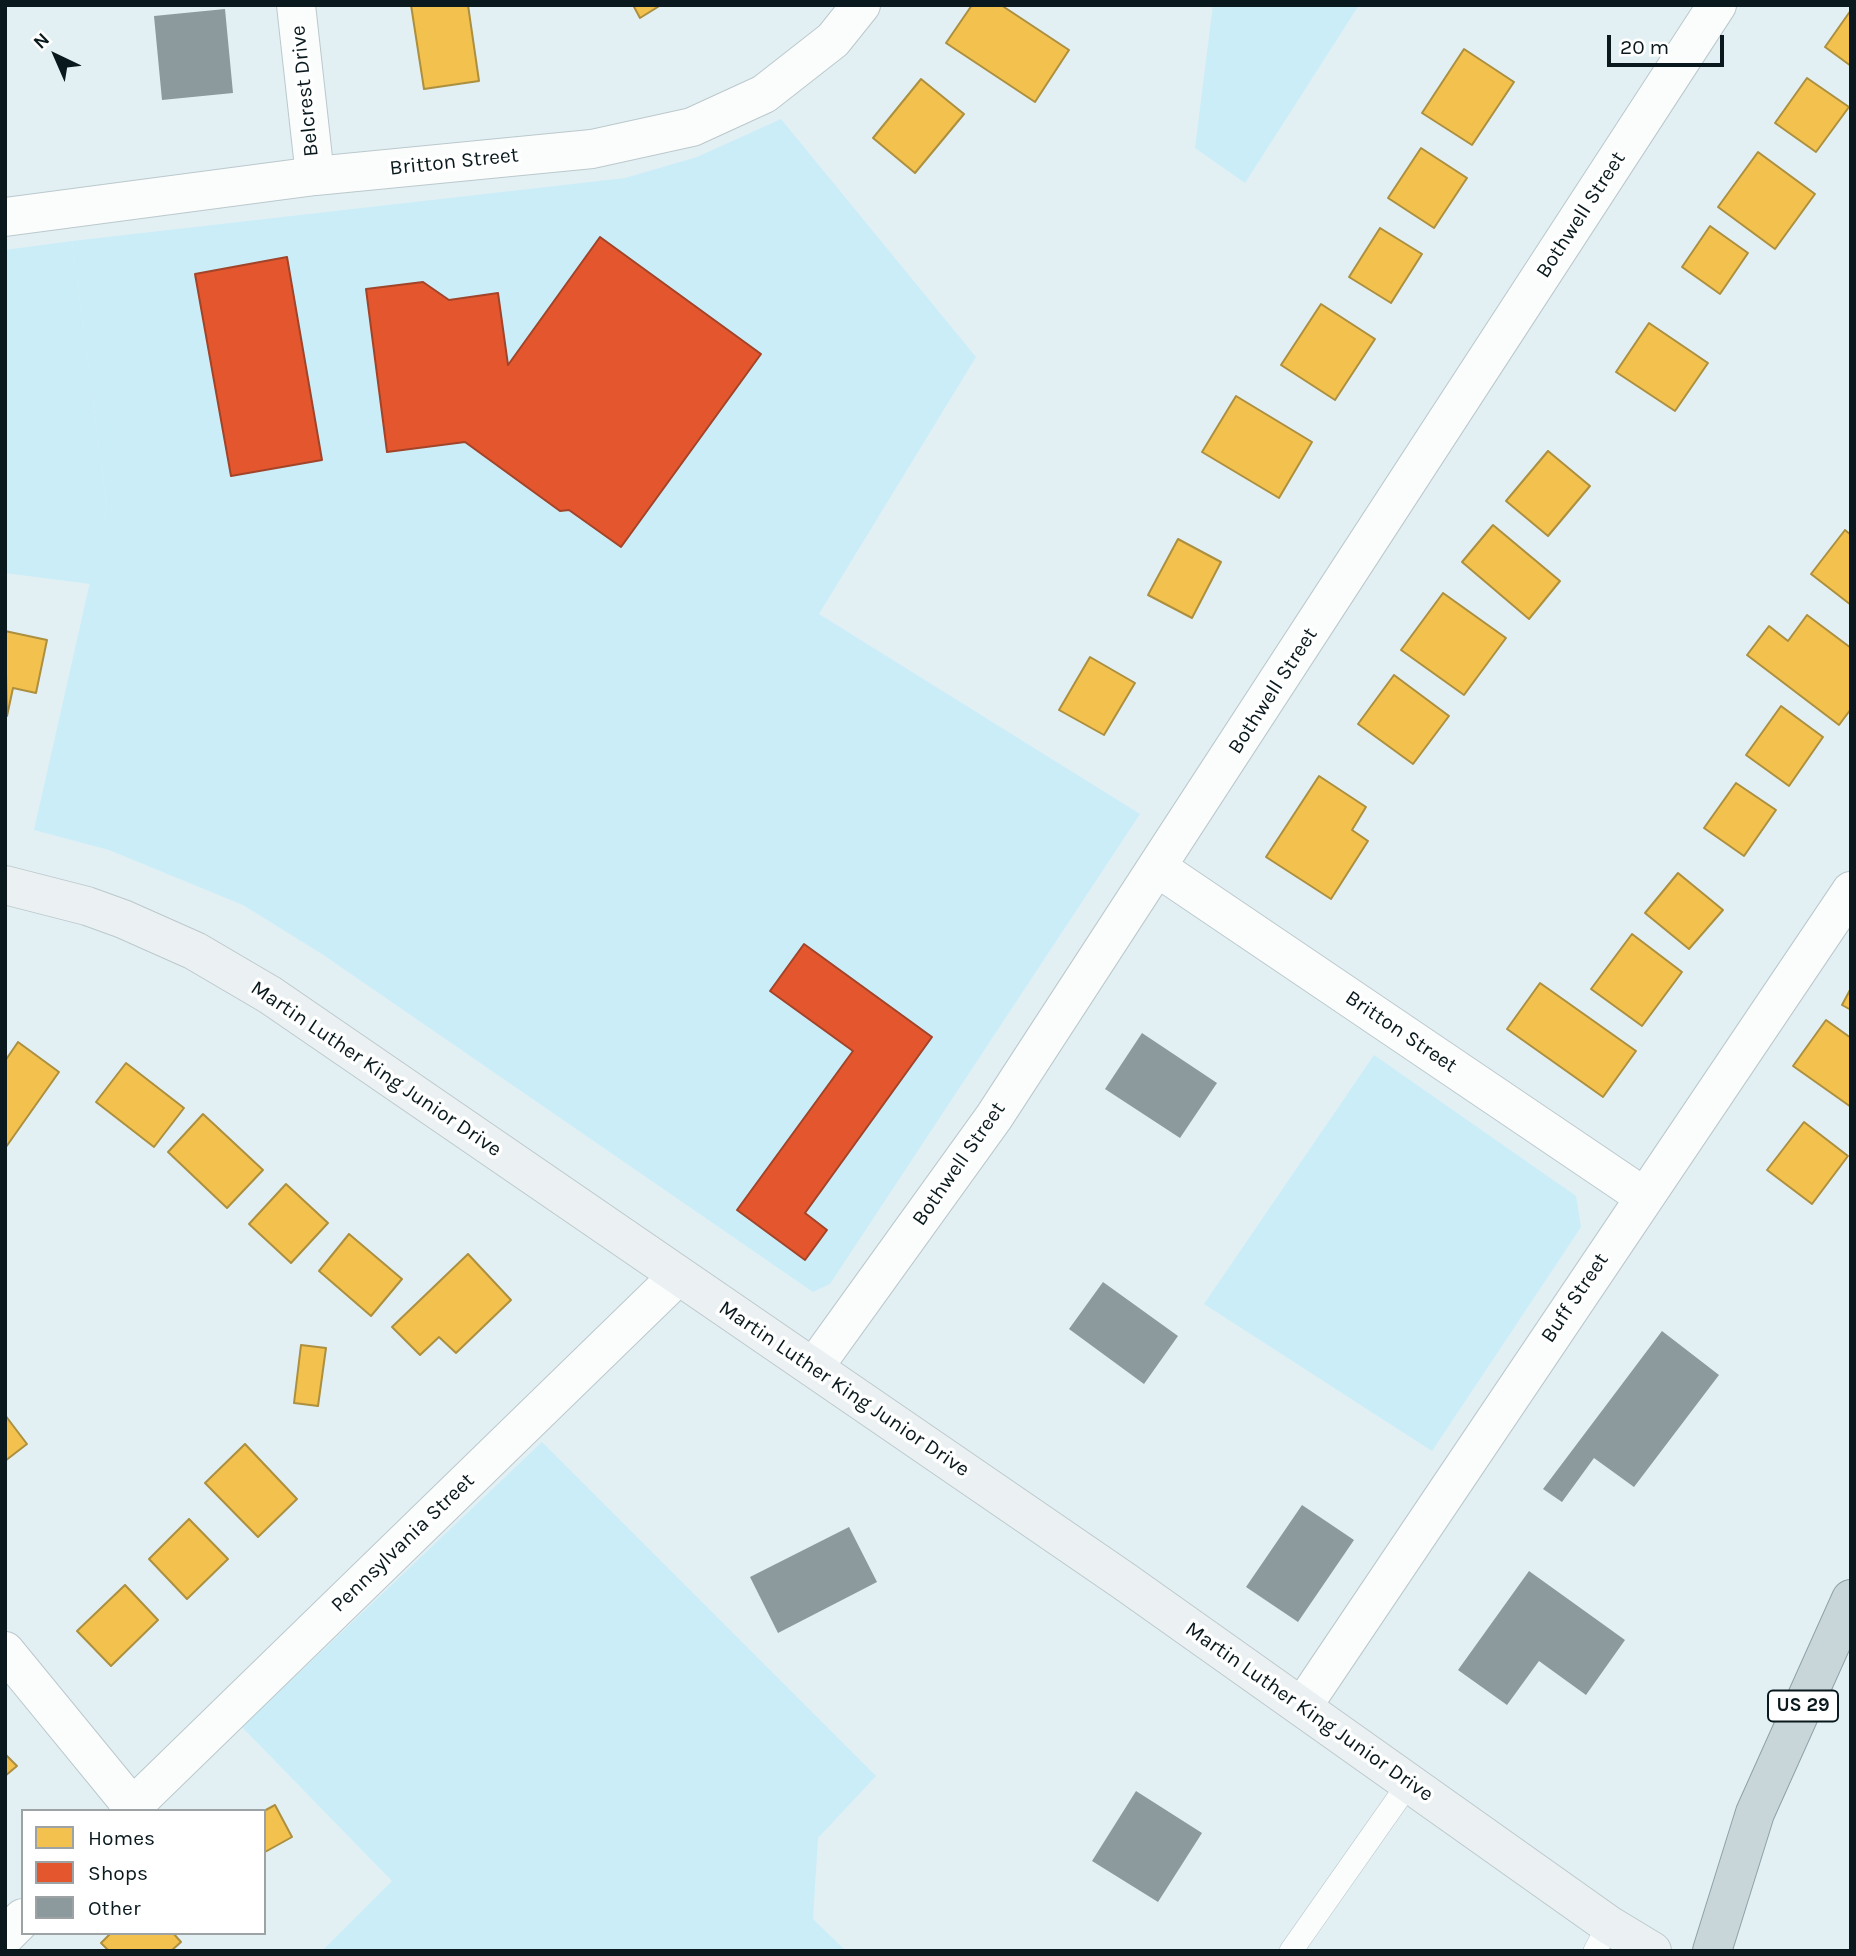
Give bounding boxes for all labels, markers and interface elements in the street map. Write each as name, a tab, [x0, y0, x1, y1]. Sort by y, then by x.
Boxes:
north arrow	[21, 21, 91, 91]
scale bar	[1611, 21, 1728, 65]
street label: Belcrest Drive	[286, 24, 324, 158]
text: N	[29, 28, 54, 54]
text: 20 m	[1620, 35, 1669, 59]
street label: Britton Street	[388, 143, 520, 181]
street label: Bothwell Street	[1531, 147, 1631, 283]
street label: Bothwell Street	[1223, 623, 1323, 759]
street label: Martin Luther King Junior Drive	[246, 976, 506, 1162]
street label: Britton Street	[1340, 985, 1462, 1079]
street label: Bothwell Street	[907, 1097, 1011, 1231]
street label: Buff Street	[1536, 1248, 1614, 1348]
street label: Martin Luther King Junior Drive	[714, 1296, 974, 1482]
street label: Pennsylvania Street	[326, 1468, 480, 1618]
street label: Martin Luther King Junior Drive	[1180, 1617, 1438, 1807]
road number: US 29	[1768, 1690, 1838, 1722]
legend	[21, 1809, 266, 1935]
text: Homes	[88, 1826, 155, 1850]
text: Shops	[88, 1861, 148, 1885]
text: Other	[88, 1896, 141, 1920]

